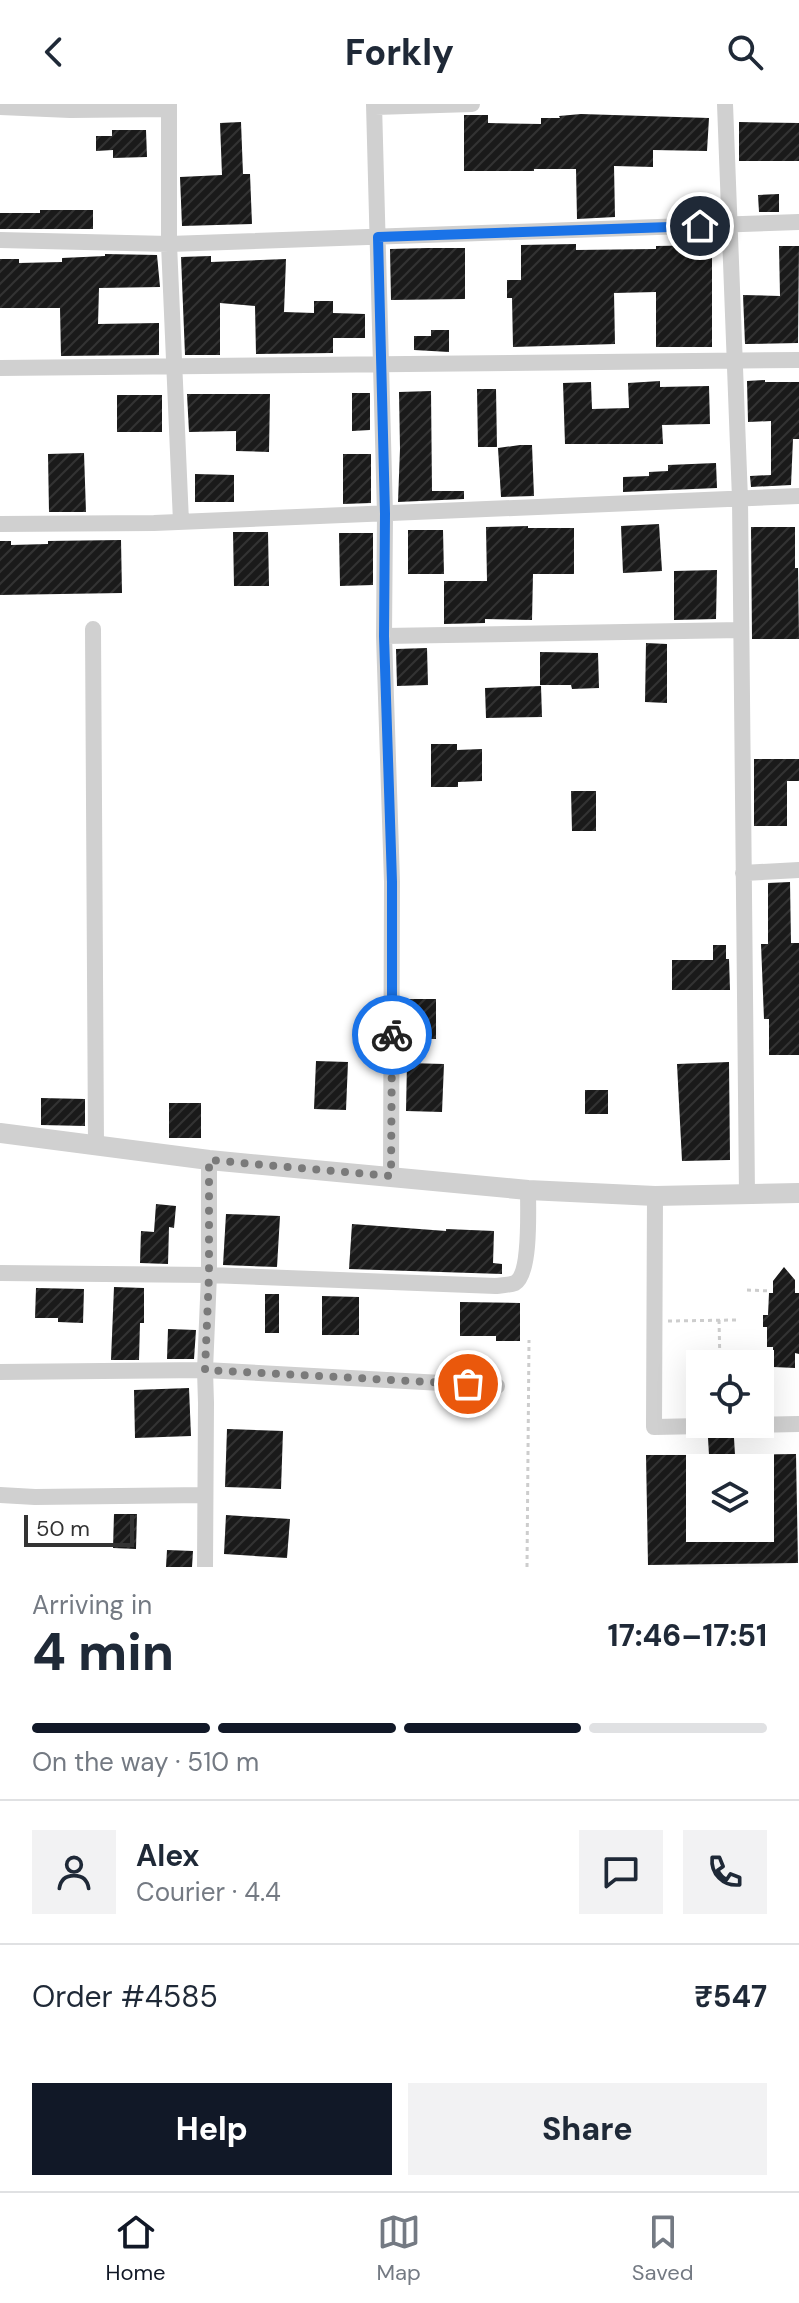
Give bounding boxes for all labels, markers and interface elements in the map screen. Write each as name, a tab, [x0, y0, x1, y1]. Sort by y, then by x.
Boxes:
text: Forkly	[345, 29, 454, 76]
icon: back	[32, 30, 76, 74]
icon: search	[723, 30, 767, 74]
pin	[666, 192, 734, 260]
icon: home	[678, 204, 722, 248]
courier	[352, 995, 432, 1075]
icon: bike	[370, 1013, 414, 1057]
pin	[434, 1350, 502, 1418]
map controls	[686, 1350, 774, 1542]
button: locate	[686, 1350, 774, 1438]
icon: bag	[446, 1362, 490, 1406]
button: layers	[686, 1454, 774, 1542]
scale bar	[24, 1511, 134, 1547]
text: 50 m	[36, 1514, 90, 1543]
text: Arriving in	[32, 1588, 152, 1622]
text: 17:46–17:51	[608, 1616, 767, 1655]
text: 4 min	[32, 1618, 174, 1686]
text: On the way · 510 m	[32, 1745, 259, 1779]
button: person	[32, 1830, 116, 1914]
button: chat	[579, 1830, 663, 1914]
button: phone	[683, 1830, 767, 1914]
text: Alex	[136, 1836, 199, 1875]
text: Courier · 4.4	[136, 1875, 281, 1909]
text: Order #4585	[32, 1977, 218, 2016]
text: ₹547	[694, 1977, 767, 2016]
button: Help	[32, 2083, 392, 2175]
button: Share	[408, 2083, 767, 2175]
tab: Home	[105, 2210, 166, 2287]
tab: Map	[377, 2210, 421, 2287]
tab: Saved	[632, 2210, 694, 2287]

